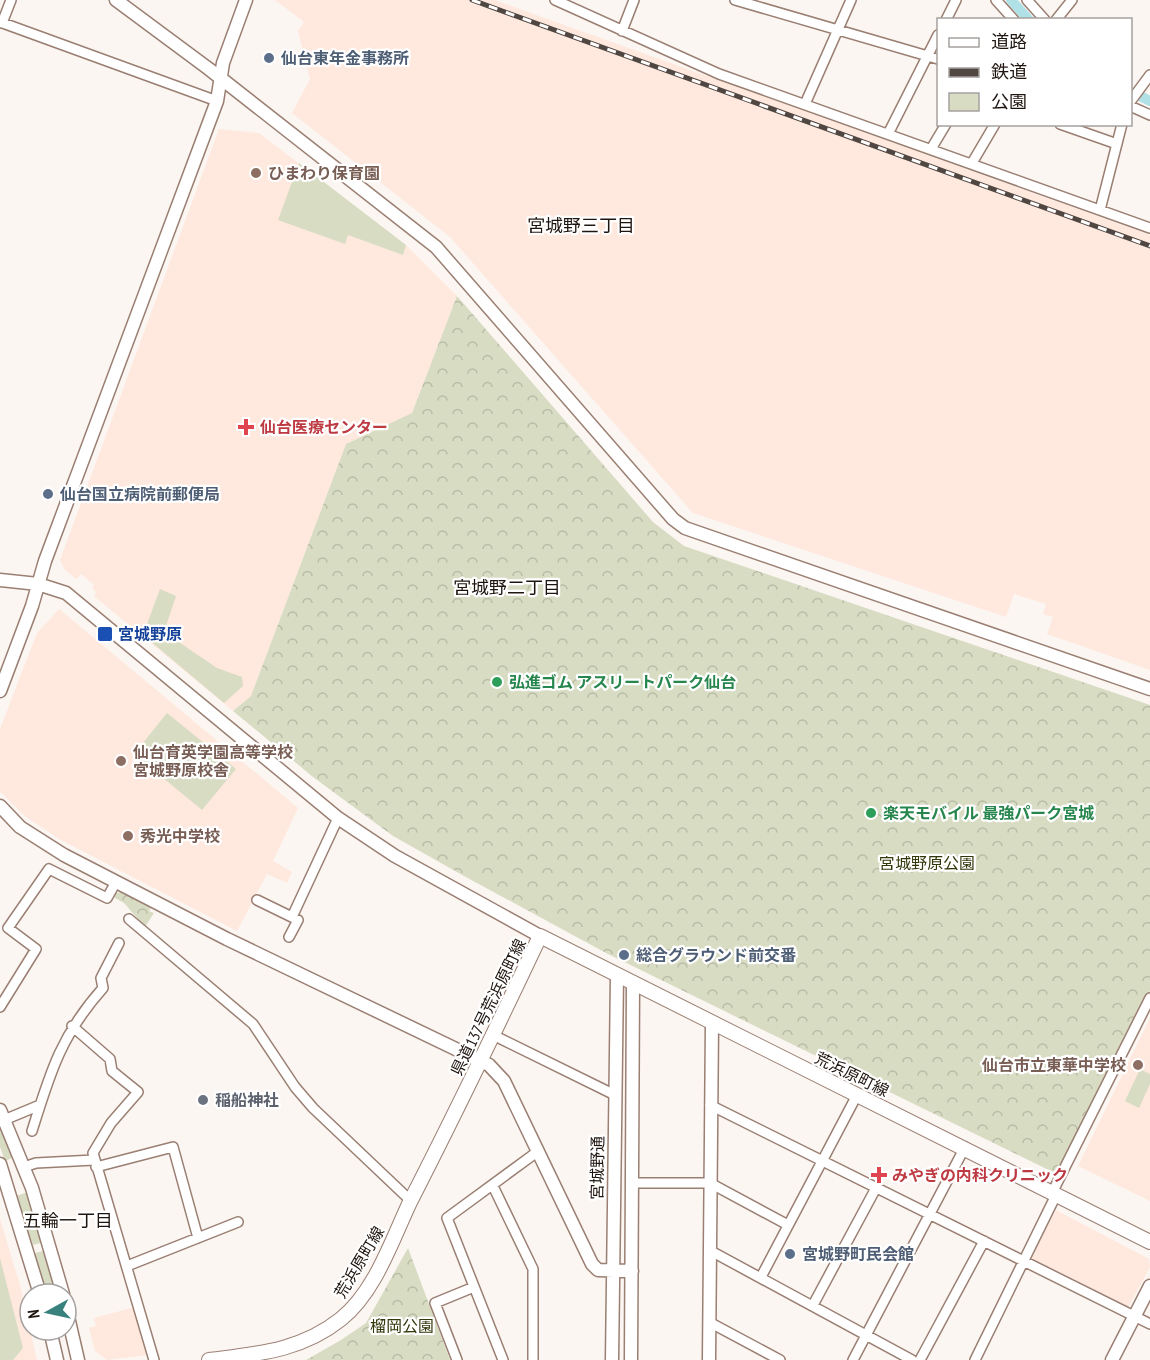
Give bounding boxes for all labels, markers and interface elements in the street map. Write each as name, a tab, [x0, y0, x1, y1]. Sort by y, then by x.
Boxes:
legend	[937, 18, 1132, 126]
text: 道路	[991, 30, 1027, 53]
place label: 仙台東年金事務所	[280, 48, 409, 68]
marker: 仙台東年金事務所	[262, 51, 276, 65]
text: 鉄道	[991, 60, 1027, 83]
text: 公園	[991, 90, 1027, 113]
place label: ひまわり保育園	[268, 163, 380, 183]
marker: ひまわり保育園	[249, 166, 263, 180]
district label: 宮城野三丁目	[527, 214, 635, 237]
place label: 仙台医療センター	[259, 417, 388, 437]
marker: 仙台医療センター	[237, 418, 255, 436]
place label: 仙台国立病院前郵便局	[59, 484, 220, 504]
marker: 仙台国立病院前郵便局	[41, 487, 55, 501]
district label: 宮城野二丁目	[453, 576, 561, 599]
place label: 宮城野原	[118, 624, 182, 644]
marker: 宮城野原	[96, 625, 114, 643]
place label: 弘進ゴム アスリートパーク仙台	[509, 672, 736, 692]
marker: 弘進ゴム アスリートパーク仙台	[490, 675, 504, 689]
place label: 仙台育英学園高等学校 宮城野原校舎	[132, 742, 293, 780]
marker: 仙台育英学園高等学校 宮城野原校舎	[114, 754, 128, 768]
place label: 楽天モバイル 最強パーク宮城	[883, 803, 1094, 823]
marker: 楽天モバイル 最強パーク宮城	[864, 806, 878, 820]
place label: 秀光中学校	[140, 826, 220, 846]
marker: 秀光中学校	[121, 829, 135, 843]
park label: 宮城野原公園	[879, 853, 975, 873]
street label: 県道137号荒浜原町線	[446, 935, 530, 1079]
place label: 総合グラウンド前交番	[636, 945, 796, 965]
marker: 総合グラウンド前交番	[617, 948, 631, 962]
street label: 荒浜原町線	[812, 1047, 892, 1101]
place label: 仙台市立東華中学校	[981, 1055, 1126, 1075]
marker: 仙台市立東華中学校	[1131, 1058, 1145, 1072]
place label: 稲船神社	[215, 1090, 279, 1110]
marker: 稲船神社	[196, 1093, 210, 1107]
street label: 宮城野通	[586, 1136, 608, 1200]
place label: みやぎの内科クリニック	[892, 1165, 1068, 1185]
marker: みやぎの内科クリニック	[870, 1166, 888, 1184]
district label: 五輪一丁目	[23, 1209, 113, 1232]
street label: 荒浜原町線	[330, 1223, 388, 1301]
place label: 宮城野町民会館	[802, 1244, 914, 1264]
marker: 宮城野町民会館	[783, 1247, 797, 1261]
north arrow	[18, 1282, 78, 1342]
text: N	[23, 1308, 44, 1320]
park label: 榴岡公園	[370, 1316, 434, 1336]

